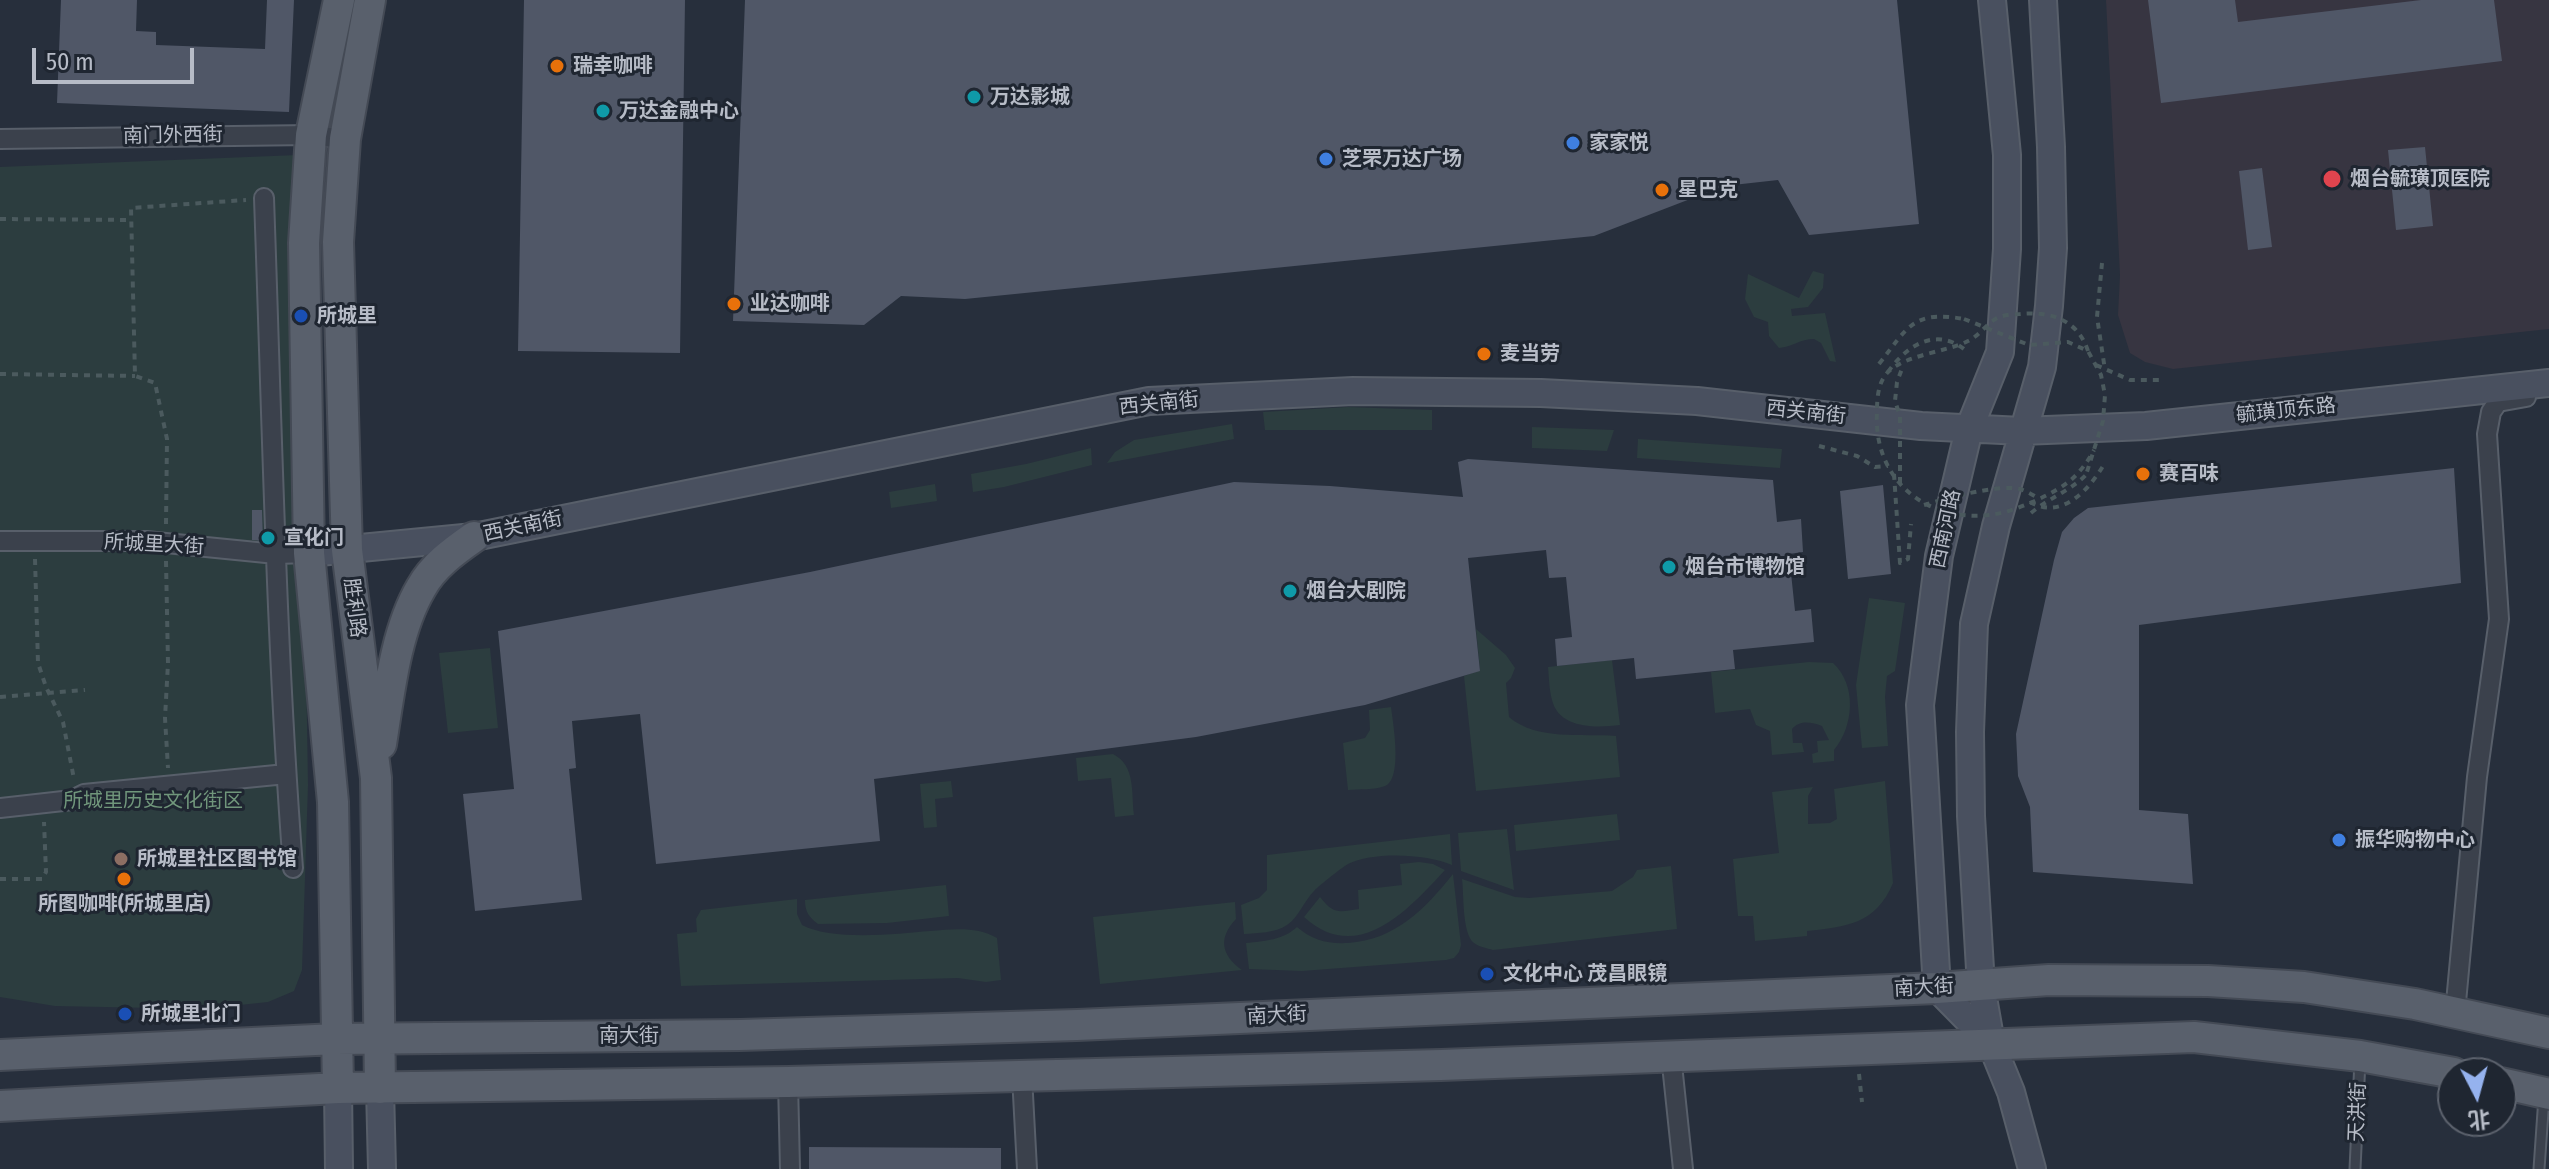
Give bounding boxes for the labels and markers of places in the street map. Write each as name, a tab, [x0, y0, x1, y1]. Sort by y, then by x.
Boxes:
place label: 瑞幸咖啡	[573, 54, 653, 78]
marker: 瑞幸咖啡	[548, 57, 566, 75]
place label: 万达影城	[990, 85, 1070, 109]
marker: 万达影城	[965, 88, 983, 106]
place label: 万达金融中心	[619, 99, 739, 123]
marker: 万达金融中心	[594, 102, 612, 120]
place label: 家家悦	[1589, 131, 1649, 155]
marker: 家家悦	[1564, 134, 1582, 152]
place label: 芝罘万达广场	[1342, 147, 1462, 171]
marker: 芝罘万达广场	[1317, 150, 1335, 168]
place label: 烟台毓璜顶医院	[2350, 167, 2490, 191]
marker: 烟台毓璜顶医院	[2321, 168, 2343, 190]
place label: 星巴克	[1678, 178, 1738, 202]
marker: 星巴克	[1653, 181, 1671, 199]
place label: 业达咖啡	[750, 292, 830, 316]
marker: 业达咖啡	[725, 295, 743, 313]
place label: 所城里	[317, 304, 377, 328]
marker: 所城里	[292, 307, 310, 325]
place label: 麦当劳	[1500, 342, 1560, 366]
marker: 麦当劳	[1475, 345, 1493, 363]
place label: 赛百味	[2159, 462, 2219, 486]
marker: 赛百味	[2134, 465, 2152, 483]
place label: 宣化门	[284, 526, 344, 550]
marker: 宣化门	[259, 529, 277, 547]
place label: 烟台市博物馆	[1685, 555, 1805, 579]
marker: 烟台市博物馆	[1660, 558, 1678, 576]
place label: 烟台大剧院	[1306, 579, 1406, 603]
marker: 烟台大剧院	[1281, 582, 1299, 600]
place label: 振华购物中心	[2355, 828, 2475, 852]
marker: 振华购物中心	[2330, 831, 2348, 849]
place label: 所城里社区图书馆	[137, 847, 297, 871]
marker: 所城里社区图书馆	[112, 850, 130, 868]
marker: 所图咖啡(所城里店)	[115, 870, 133, 888]
place label: 所图咖啡(所城里店)	[38, 892, 210, 916]
place label: 文化中心 茂昌眼镜	[1503, 962, 1667, 986]
marker: 文化中心 茂昌眼镜	[1478, 965, 1496, 983]
place label: 所城里北门	[141, 1002, 241, 1026]
marker: 所城里北门	[116, 1005, 134, 1023]

